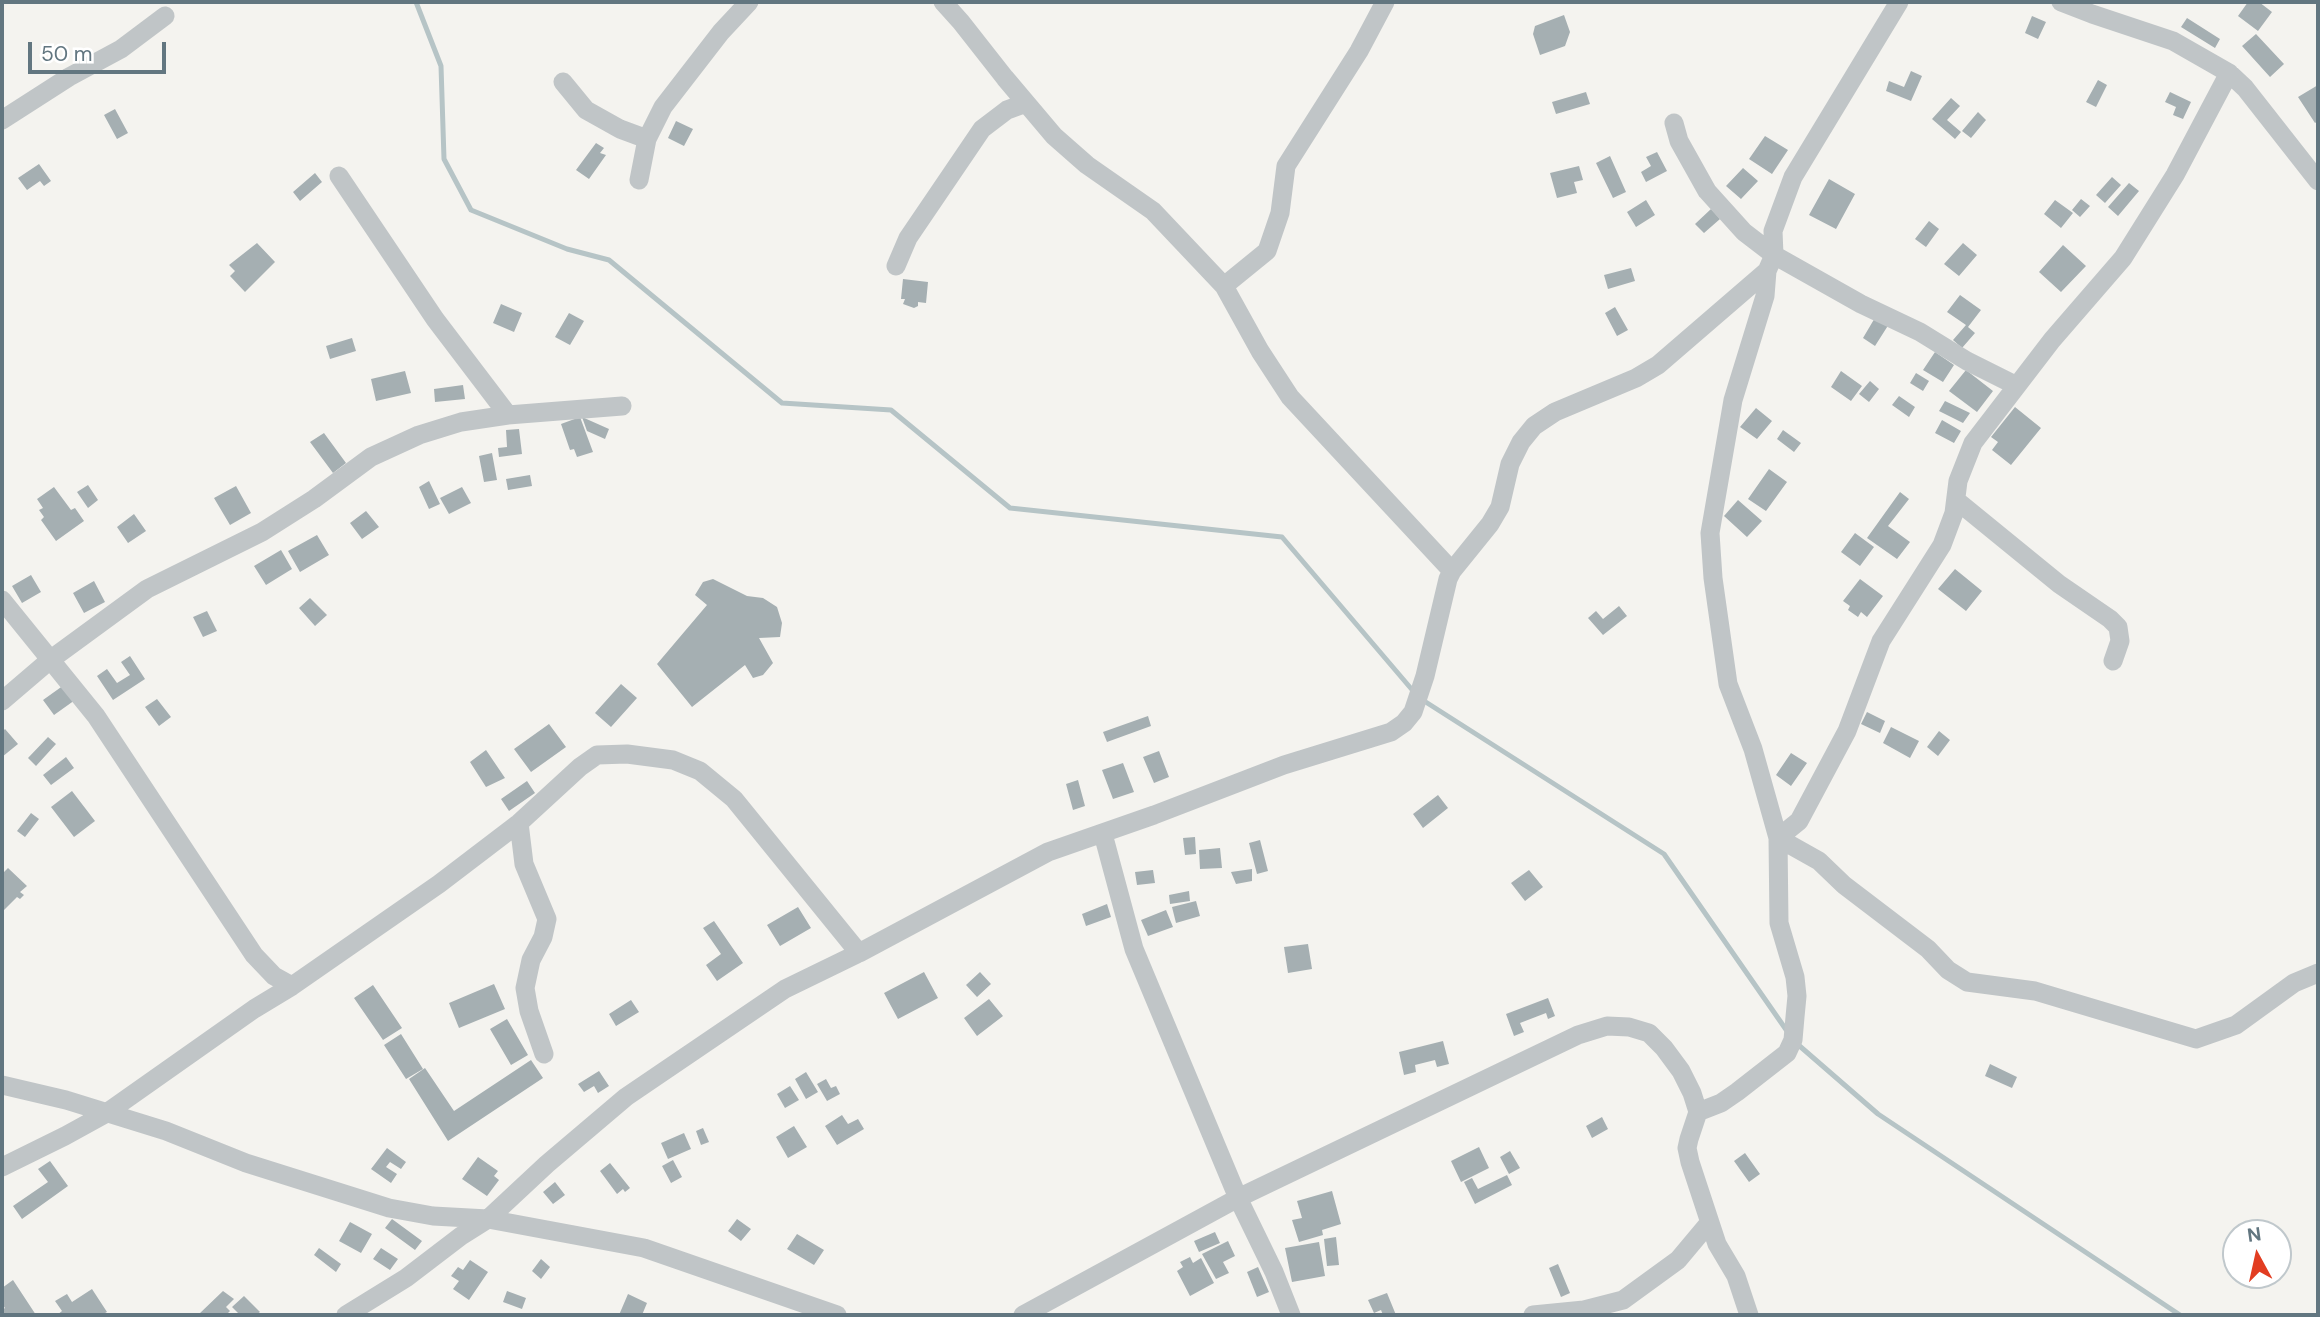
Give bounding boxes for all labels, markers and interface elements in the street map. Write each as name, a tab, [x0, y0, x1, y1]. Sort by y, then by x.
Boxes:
scale bar	[32, 28, 170, 72]
text: 50 m	[41, 40, 92, 68]
north arrow	[2222, 1219, 2292, 1289]
text: N	[2246, 1221, 2263, 1248]

